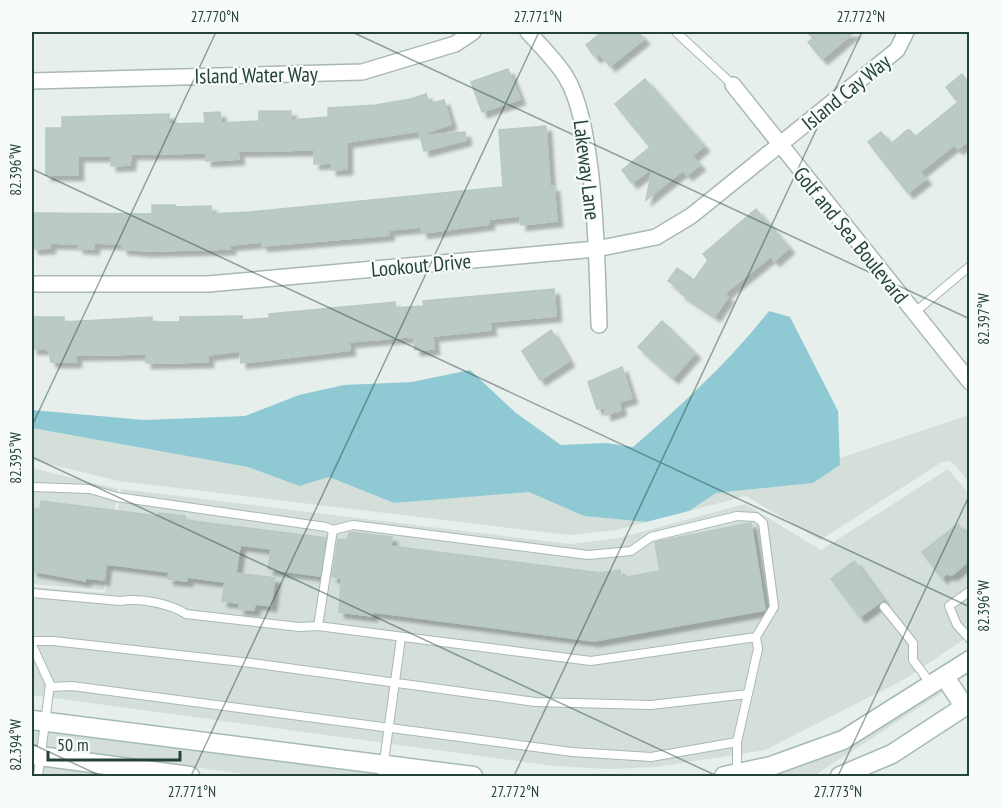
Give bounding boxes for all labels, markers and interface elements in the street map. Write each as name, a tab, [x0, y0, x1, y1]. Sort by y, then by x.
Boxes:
text: 27.770°N	[191, 7, 239, 26]
text: 27.771°N	[514, 7, 562, 26]
text: 27.772°N	[837, 7, 885, 26]
street label: Island Cay Way	[796, 48, 896, 136]
street label: Island Water Way	[194, 60, 318, 90]
street label: Lakeway Lane	[567, 118, 607, 222]
text: 82.396°W	[6, 144, 25, 196]
street label: Golf and Sea Boulevard	[787, 161, 915, 309]
street label: Lookout Drive	[370, 247, 472, 283]
text: 82.397°W	[974, 293, 993, 345]
text: 82.395°W	[6, 432, 25, 484]
text: 82.396°W	[974, 580, 993, 632]
text: 82.394°W	[6, 719, 25, 771]
scale bar	[48, 724, 180, 762]
text: 50 m	[57, 733, 89, 756]
text: 27.771°N	[168, 782, 216, 801]
text: 27.772°N	[491, 782, 539, 801]
text: 27.773°N	[814, 782, 862, 801]

